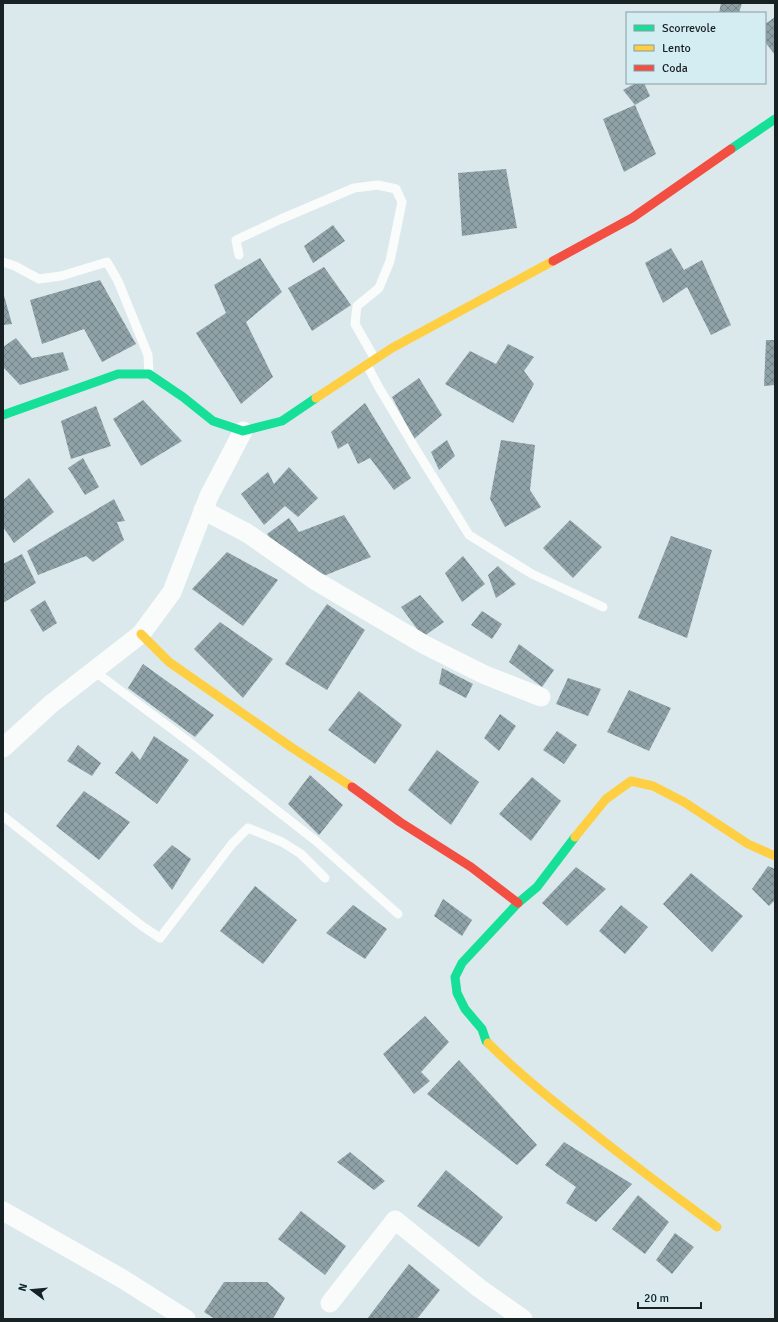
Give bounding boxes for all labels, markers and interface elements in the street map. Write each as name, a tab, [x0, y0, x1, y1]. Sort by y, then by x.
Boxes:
legend	[626, 12, 766, 84]
text: Scorrevole	[662, 21, 716, 36]
text: Lento	[662, 41, 691, 56]
text: Coda	[662, 61, 688, 76]
north arrow	[12, 1270, 52, 1310]
text: N	[16, 1282, 30, 1293]
scale bar	[638, 1284, 701, 1310]
text: 20 m	[644, 1291, 669, 1306]

